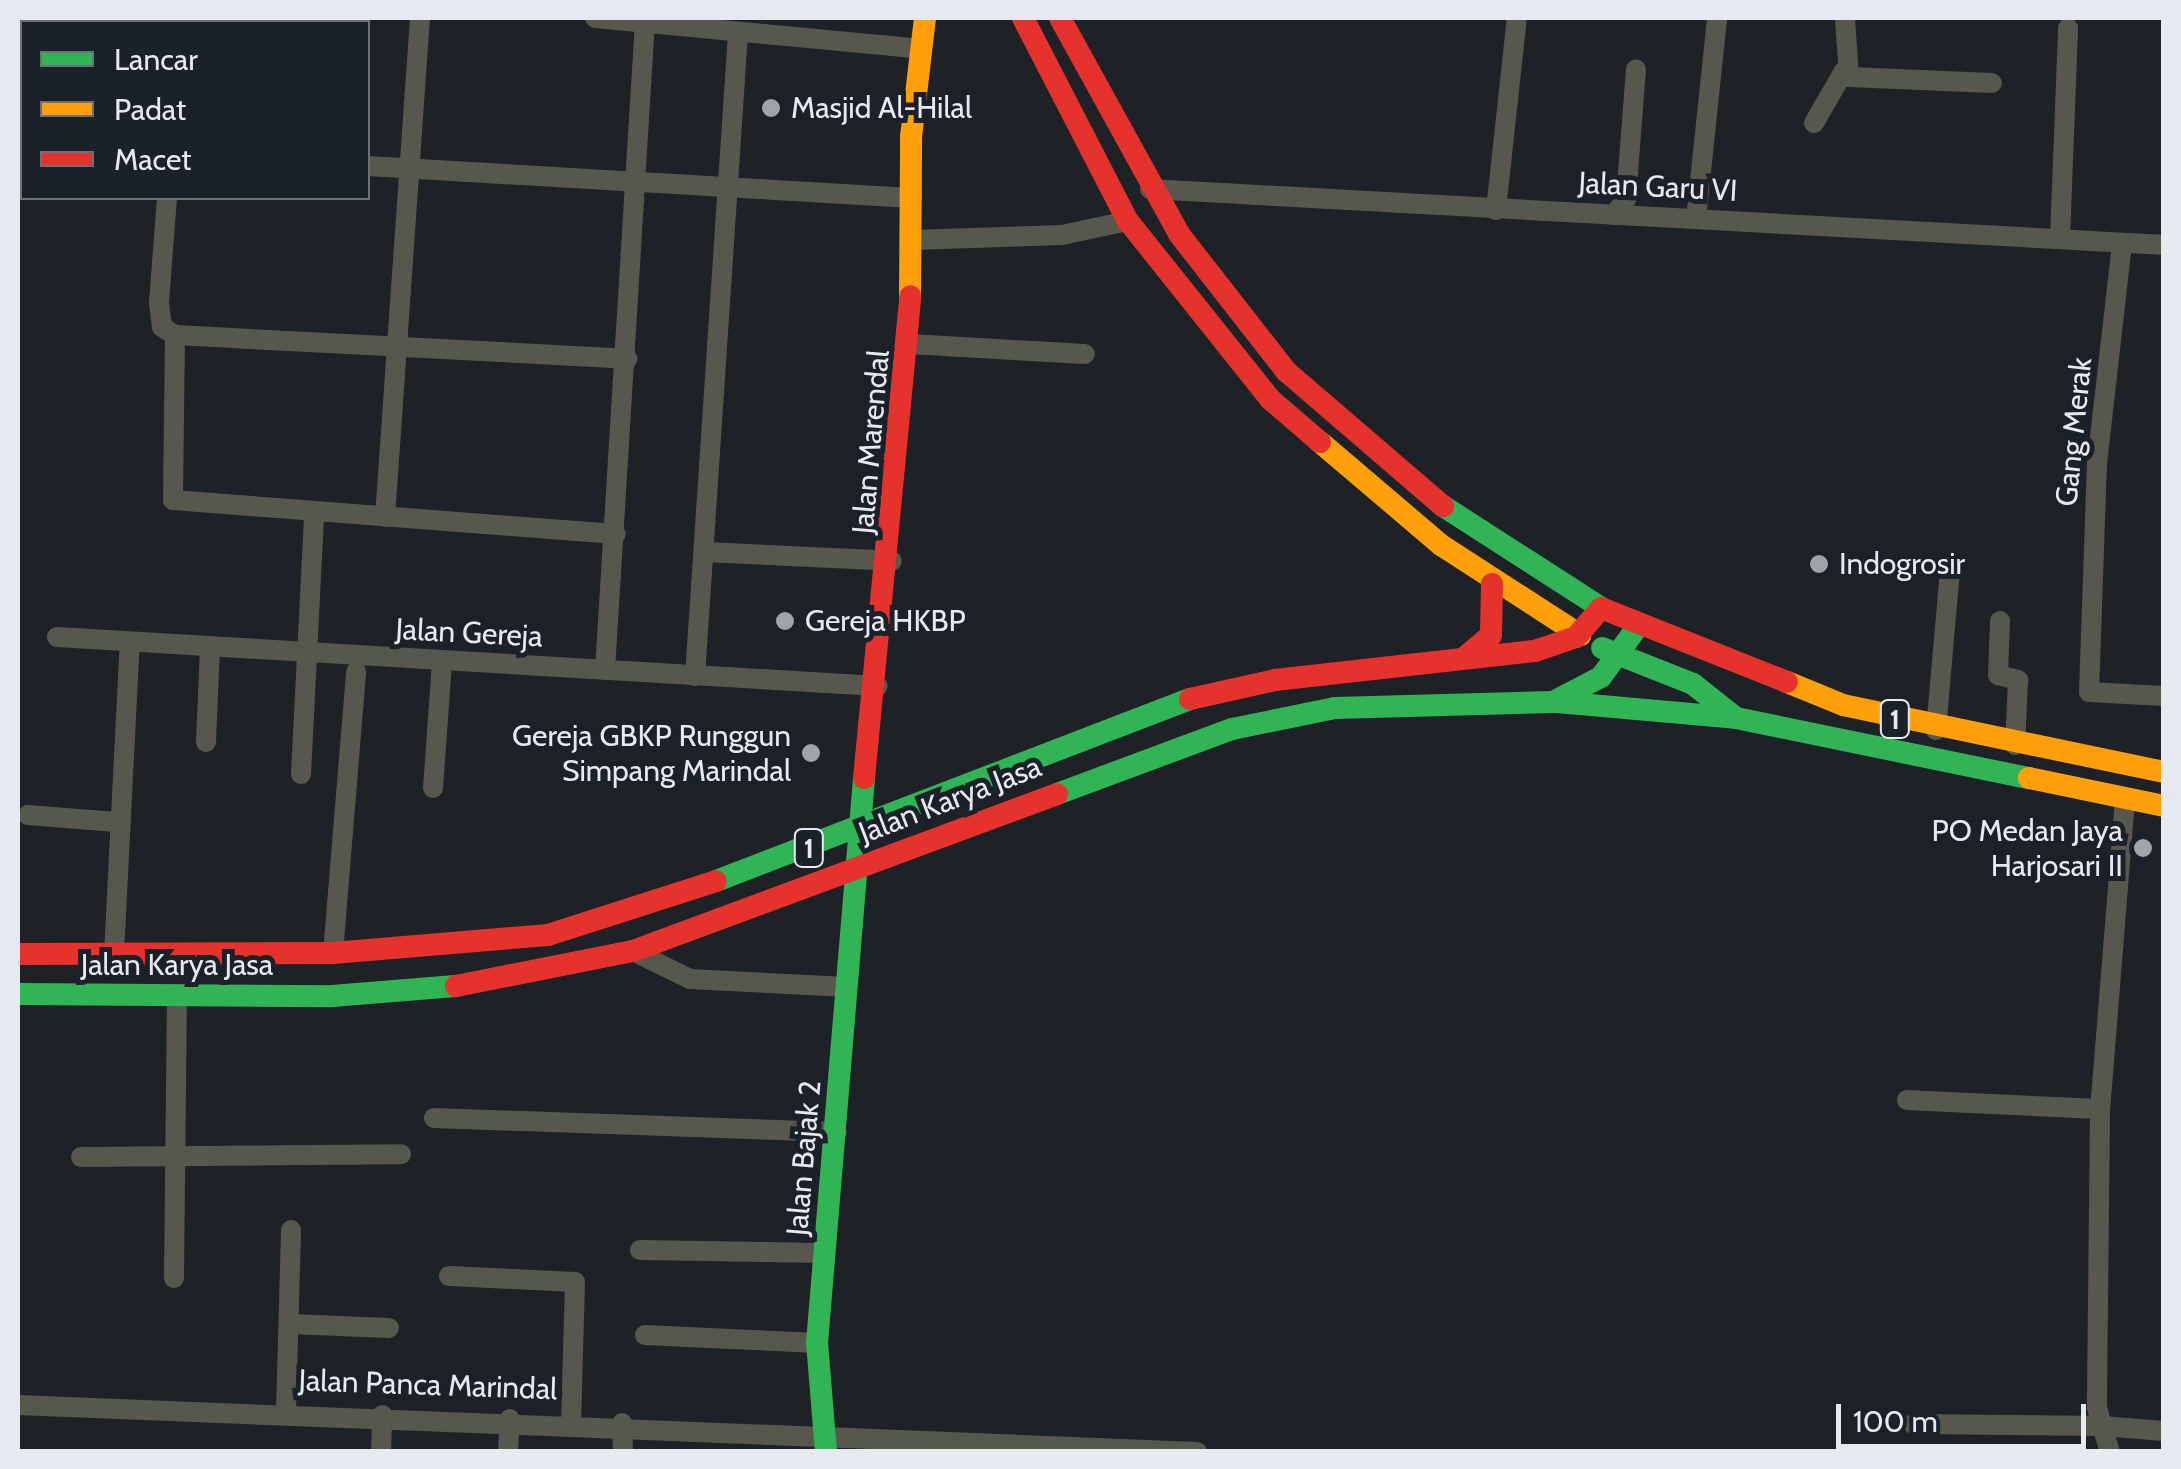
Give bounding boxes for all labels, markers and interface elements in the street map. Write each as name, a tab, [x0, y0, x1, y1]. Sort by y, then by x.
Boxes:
legend	[20, 20, 370, 200]
text: Lancar	[114, 41, 198, 78]
place label: Masjid Al-Hilal	[791, 90, 972, 126]
text: Padat	[114, 91, 186, 128]
marker: Masjid Al-Hilal	[760, 97, 782, 119]
text: Macet	[114, 141, 191, 178]
street label: Jalan Garu VI	[1578, 165, 1738, 209]
street label: Jalan Marendal	[845, 348, 897, 536]
street label: Gang Merak	[2048, 356, 2100, 508]
place label: Indogrosir	[1839, 546, 1965, 582]
marker: Indogrosir	[1808, 553, 1830, 575]
place label: Gereja HKBP	[805, 603, 966, 639]
marker: Gereja HKBP	[774, 610, 796, 632]
street label: Jalan Gereja	[394, 611, 544, 655]
road number: 1	[1878, 696, 1912, 742]
place label: Gereja GBKP Runggun Simpang Marindal	[512, 718, 791, 788]
marker: Gereja GBKP Runggun Simpang Marindal	[800, 742, 822, 764]
street label: Jalan Karya Jasa	[854, 749, 1046, 851]
place label: PO Medan Jaya Harjosari II	[1932, 813, 2123, 884]
road number: 1	[792, 825, 826, 871]
marker: PO Medan Jaya Harjosari II	[2132, 837, 2154, 859]
street label: Jalan Karya Jasa	[81, 947, 273, 983]
street label: Jalan Bajak 2	[779, 1079, 829, 1237]
street label: Jalan Panca Marindal	[298, 1362, 558, 1408]
scale bar	[1841, 1384, 2091, 1446]
text: 100 m	[1853, 1403, 1938, 1440]

